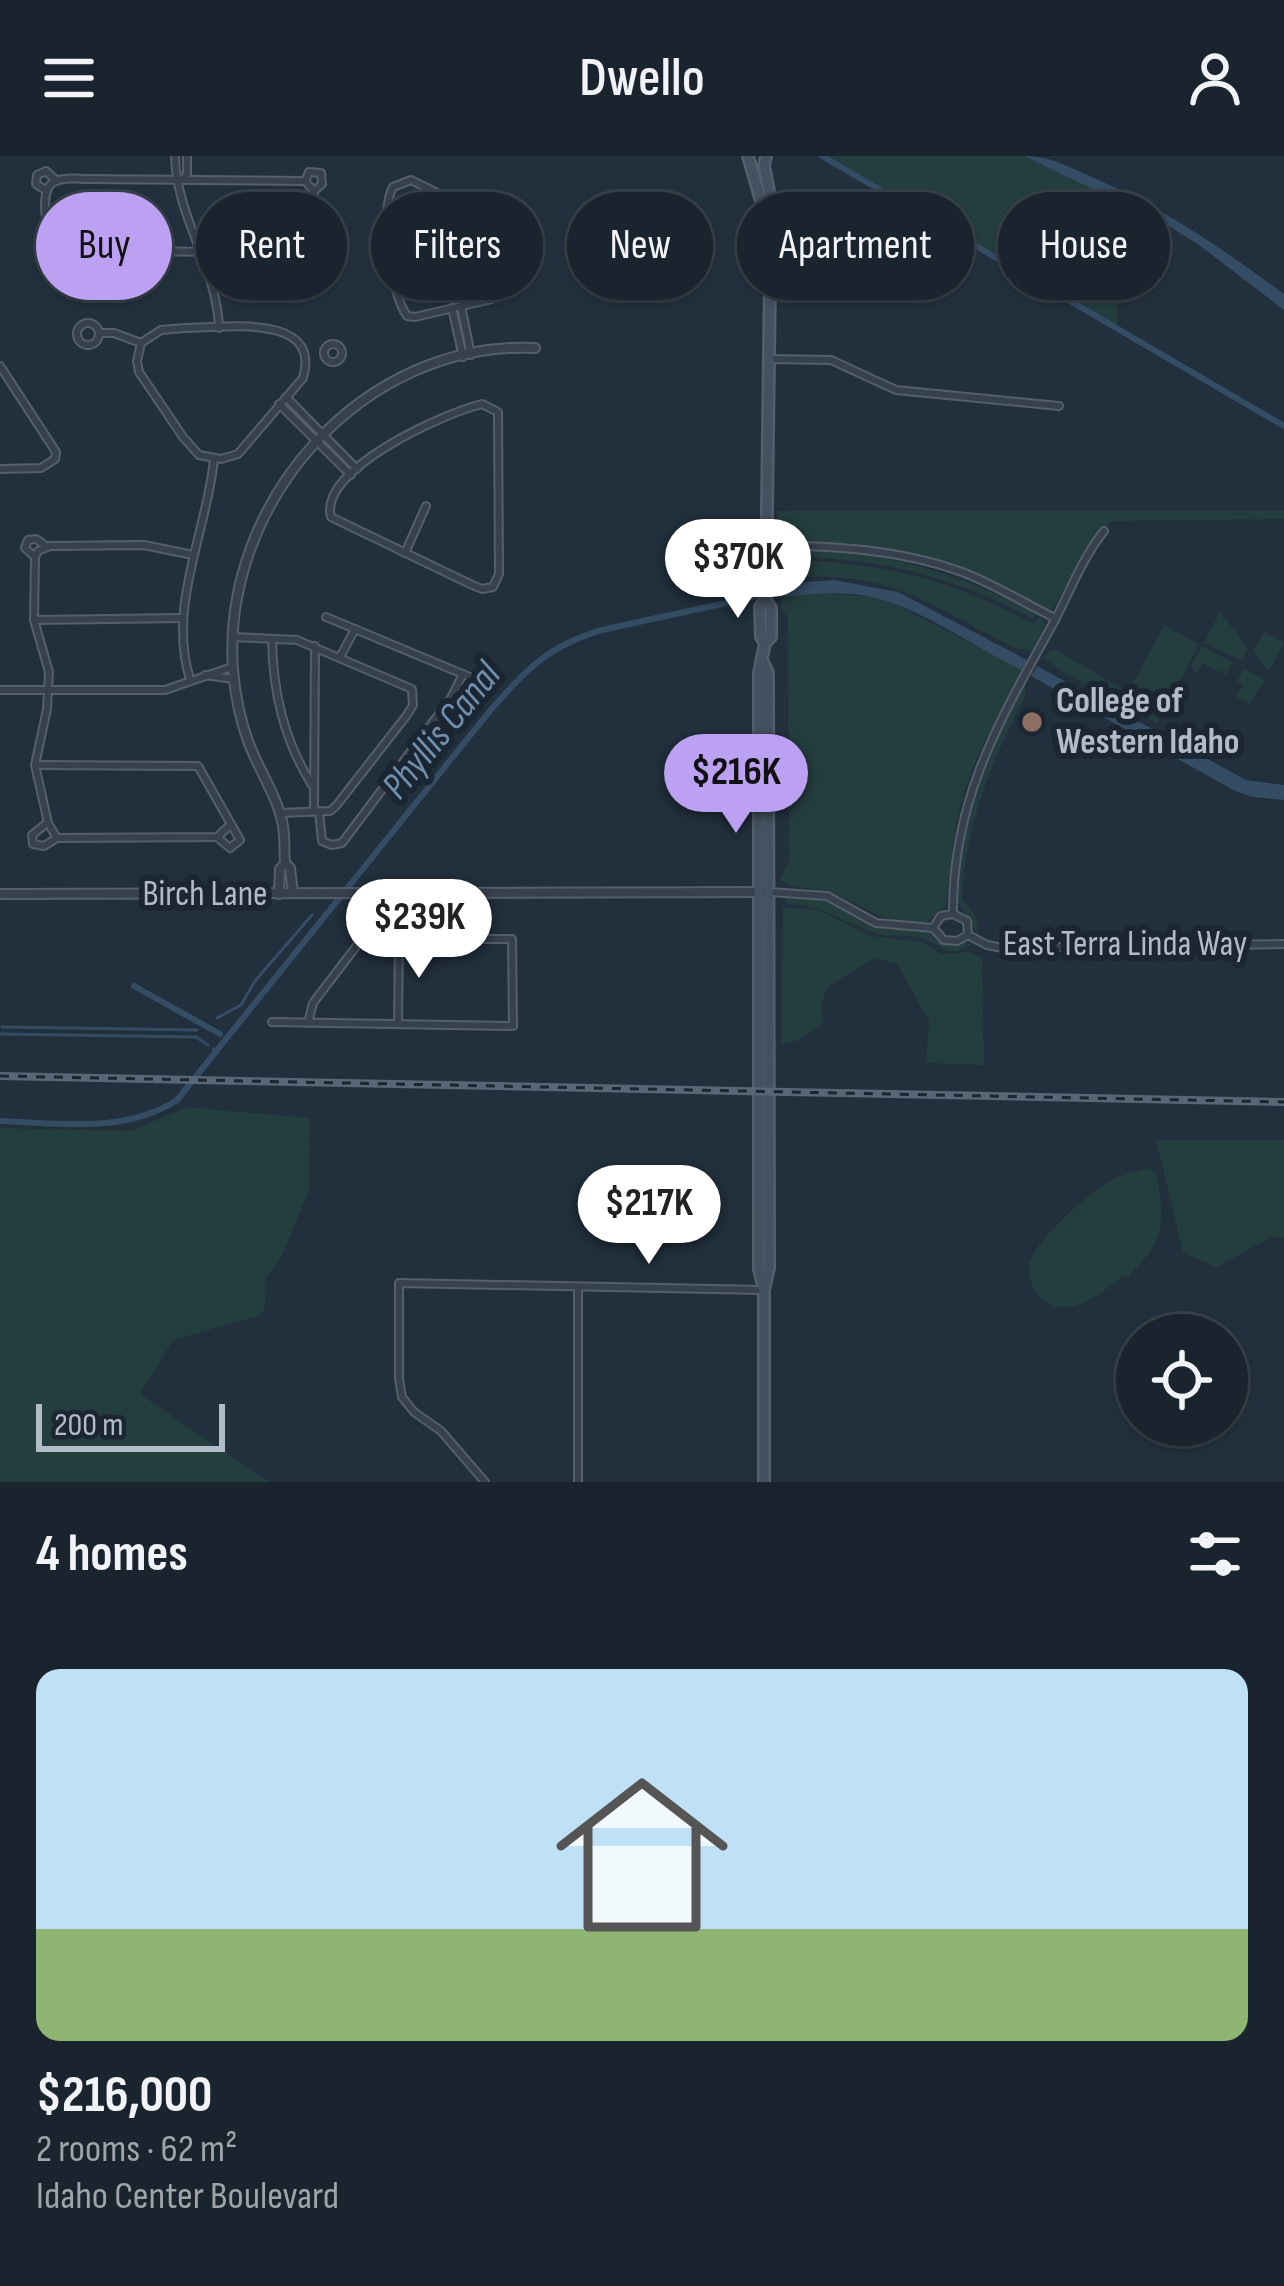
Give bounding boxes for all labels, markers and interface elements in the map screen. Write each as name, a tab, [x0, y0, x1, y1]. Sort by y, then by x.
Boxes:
icon: menu	[36, 45, 102, 111]
icon: person	[1182, 45, 1248, 111]
text: Dwello	[579, 46, 705, 111]
chip: Buy	[36, 192, 172, 300]
chip: Rent	[196, 192, 347, 300]
chip: Filters	[371, 192, 543, 300]
chip: New	[567, 192, 713, 300]
chip: Apartment	[737, 192, 974, 300]
chip: House	[998, 192, 1170, 300]
pin: $370K	[654, 519, 822, 621]
text: $370K	[692, 534, 784, 581]
water label: Phyllis Canal	[373, 652, 512, 809]
place label: College of Western Idaho	[1056, 680, 1239, 764]
marker: College of Western Idaho	[1019, 709, 1045, 735]
pin: $216K	[652, 734, 820, 836]
text: $216K	[691, 749, 781, 796]
street label: Birch Lane	[142, 873, 268, 916]
pin: $239K	[335, 879, 503, 981]
text: $239K	[373, 894, 465, 941]
street label: East Terra Linda Way	[1003, 923, 1247, 966]
pin: $217K	[565, 1165, 733, 1267]
text: $217K	[605, 1180, 693, 1227]
map controls	[1116, 1314, 1248, 1446]
button: locate	[1116, 1314, 1248, 1446]
scale bar	[36, 1398, 225, 1451]
text: 200 m	[54, 1405, 123, 1445]
icon: filters	[1182, 1521, 1248, 1587]
text: 4 homes	[36, 1524, 188, 1585]
icon: home	[534, 1747, 750, 1963]
text: $216,000	[36, 2065, 212, 2126]
text: 2 rooms · 62 m²	[36, 2126, 237, 2173]
text: Idaho Center Boulevard	[36, 2173, 339, 2220]

